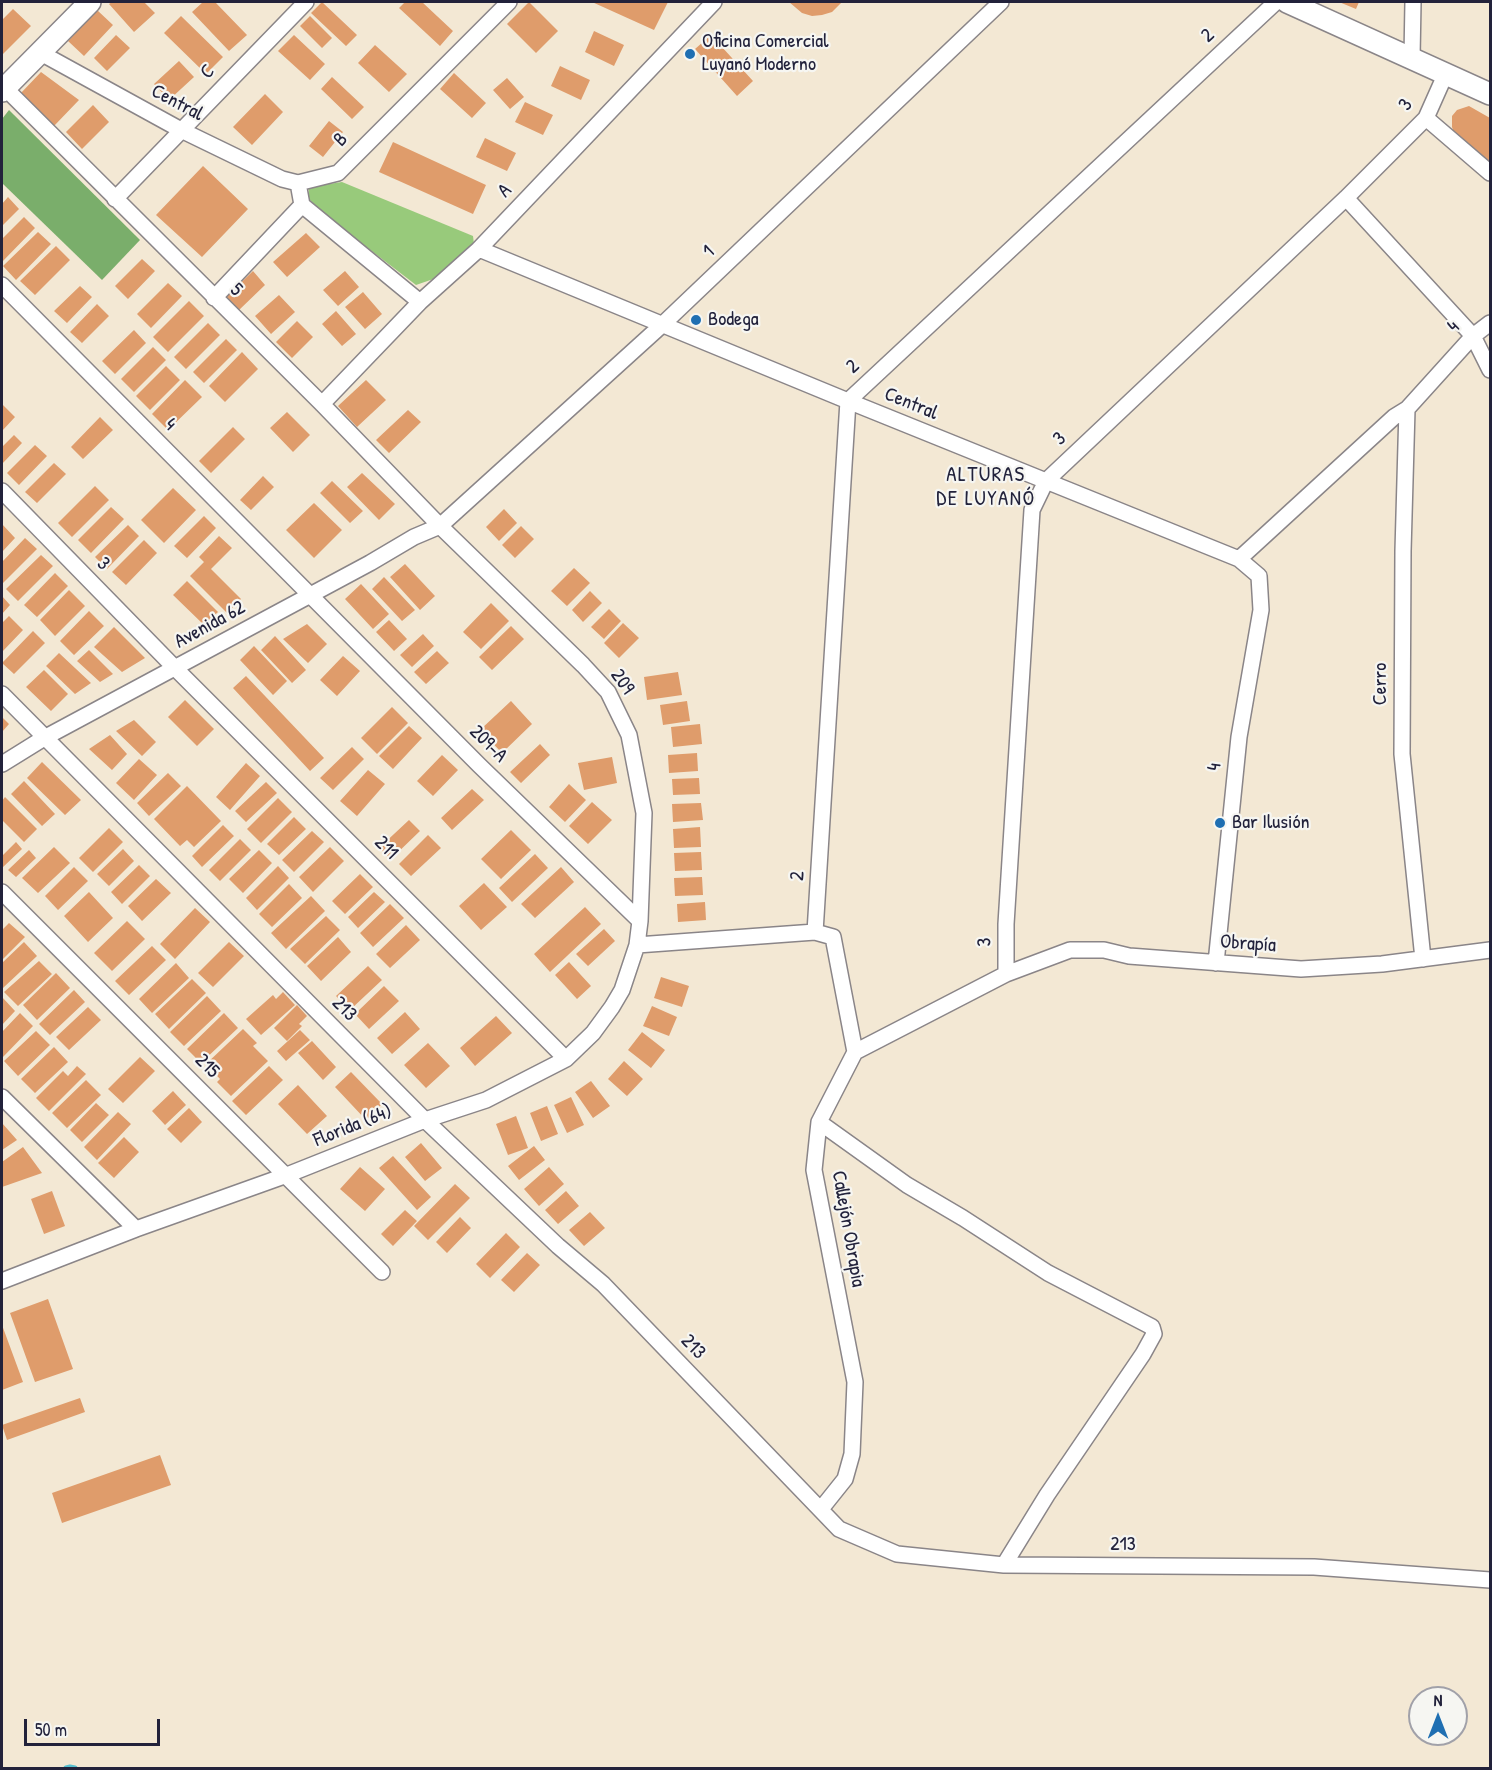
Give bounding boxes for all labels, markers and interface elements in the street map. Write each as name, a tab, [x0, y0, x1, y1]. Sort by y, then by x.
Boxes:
street label: 2	[1196, 24, 1220, 48]
place label: Oficina Comercial Luyanó Moderno	[702, 30, 829, 77]
marker: Oficina Comercial Luyanó Moderno	[683, 47, 697, 61]
street label: C	[196, 60, 220, 84]
street label: Central	[147, 79, 207, 127]
street label: 3	[1394, 94, 1418, 116]
street label: B	[329, 128, 353, 152]
street label: A	[493, 179, 517, 203]
street label: 1	[698, 241, 720, 263]
street label: 5	[225, 278, 247, 302]
place label: Bodega	[708, 308, 759, 332]
marker: Bodega	[689, 313, 703, 327]
street label: 4	[1443, 316, 1465, 338]
street label: 2	[841, 355, 865, 379]
street label: Central	[881, 382, 941, 426]
street label: 4	[159, 414, 181, 436]
street label: 3	[1049, 427, 1071, 451]
district label: ALTURAS DE LUYANÓ	[936, 462, 1036, 512]
street label: 3	[91, 552, 115, 576]
street label: Avenida 62	[171, 596, 249, 654]
street label: Cerro	[1369, 663, 1393, 705]
street label: 209	[605, 665, 639, 699]
street label: 209-A	[464, 720, 512, 768]
street label: 4	[1203, 762, 1227, 772]
place label: Bar Ilusión	[1232, 811, 1310, 835]
marker: Bar Ilusión	[1213, 816, 1227, 830]
street label: 211	[369, 831, 403, 865]
street label: 2	[786, 870, 810, 882]
street label: Obrapía	[1219, 930, 1277, 958]
street label: 3	[973, 937, 997, 947]
street label: 213	[326, 991, 362, 1027]
street label: 215	[190, 1049, 224, 1083]
street label: Florida (64)	[310, 1099, 396, 1153]
street label: Callejón Obrapia	[826, 1169, 870, 1289]
street label: 213	[675, 1329, 711, 1365]
street label: 213	[1110, 1533, 1136, 1557]
north arrow	[1408, 1686, 1468, 1746]
text: N	[1434, 1689, 1442, 1711]
scale bar	[27, 1707, 164, 1745]
text: 50 m	[35, 1717, 67, 1742]

